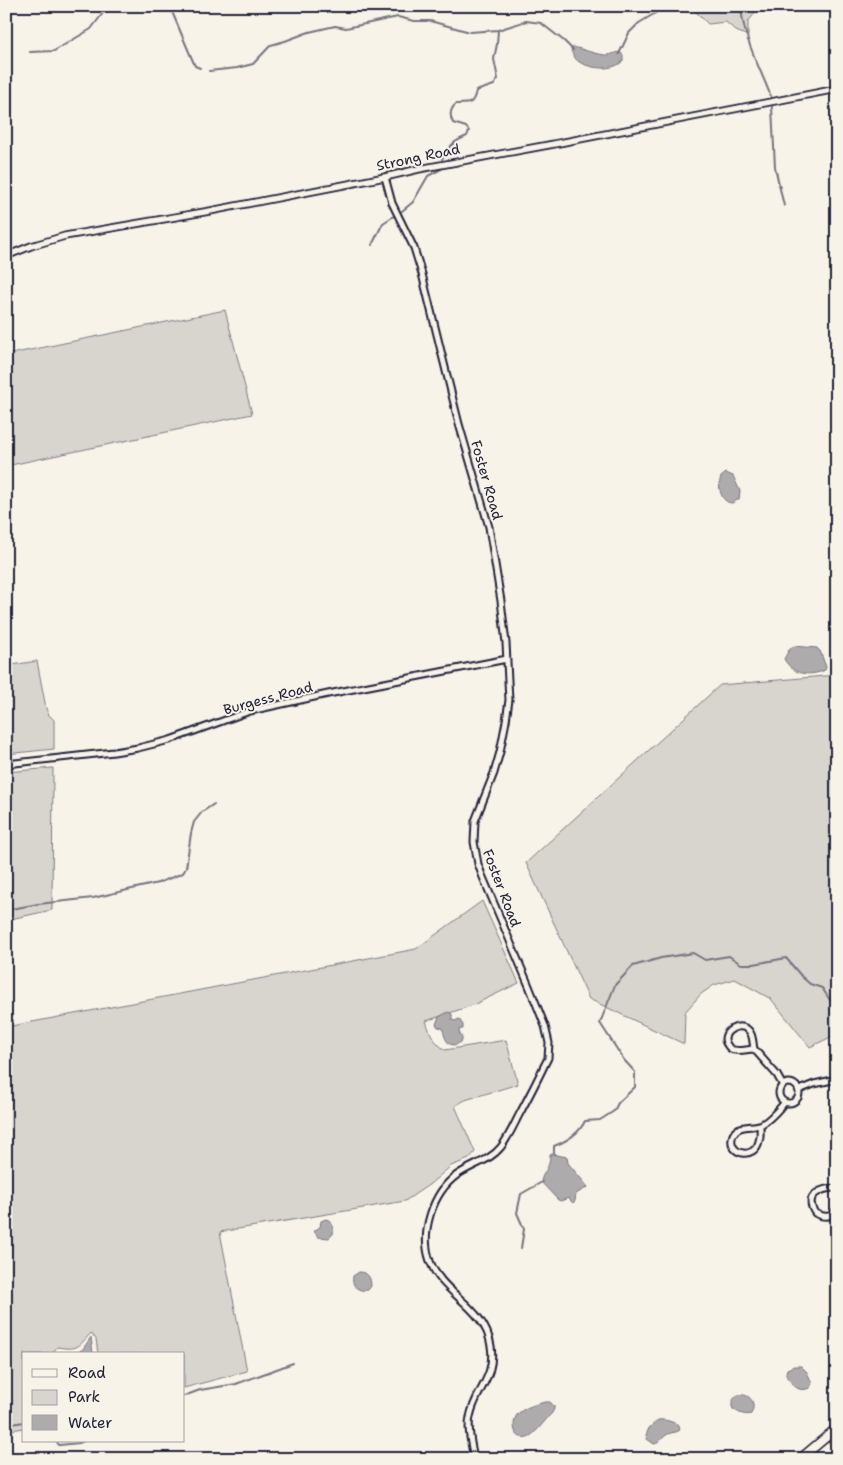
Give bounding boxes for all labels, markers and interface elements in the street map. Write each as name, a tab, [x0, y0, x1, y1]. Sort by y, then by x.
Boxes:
street label: Strong Road	[375, 139, 462, 175]
street label: Foster Road	[467, 438, 507, 522]
street label: Burgess Road	[221, 677, 315, 719]
street label: Foster Road	[479, 846, 525, 930]
legend	[22, 1352, 185, 1442]
text: Road	[68, 1363, 106, 1383]
text: Park	[68, 1387, 100, 1407]
text: Water	[68, 1413, 112, 1433]

